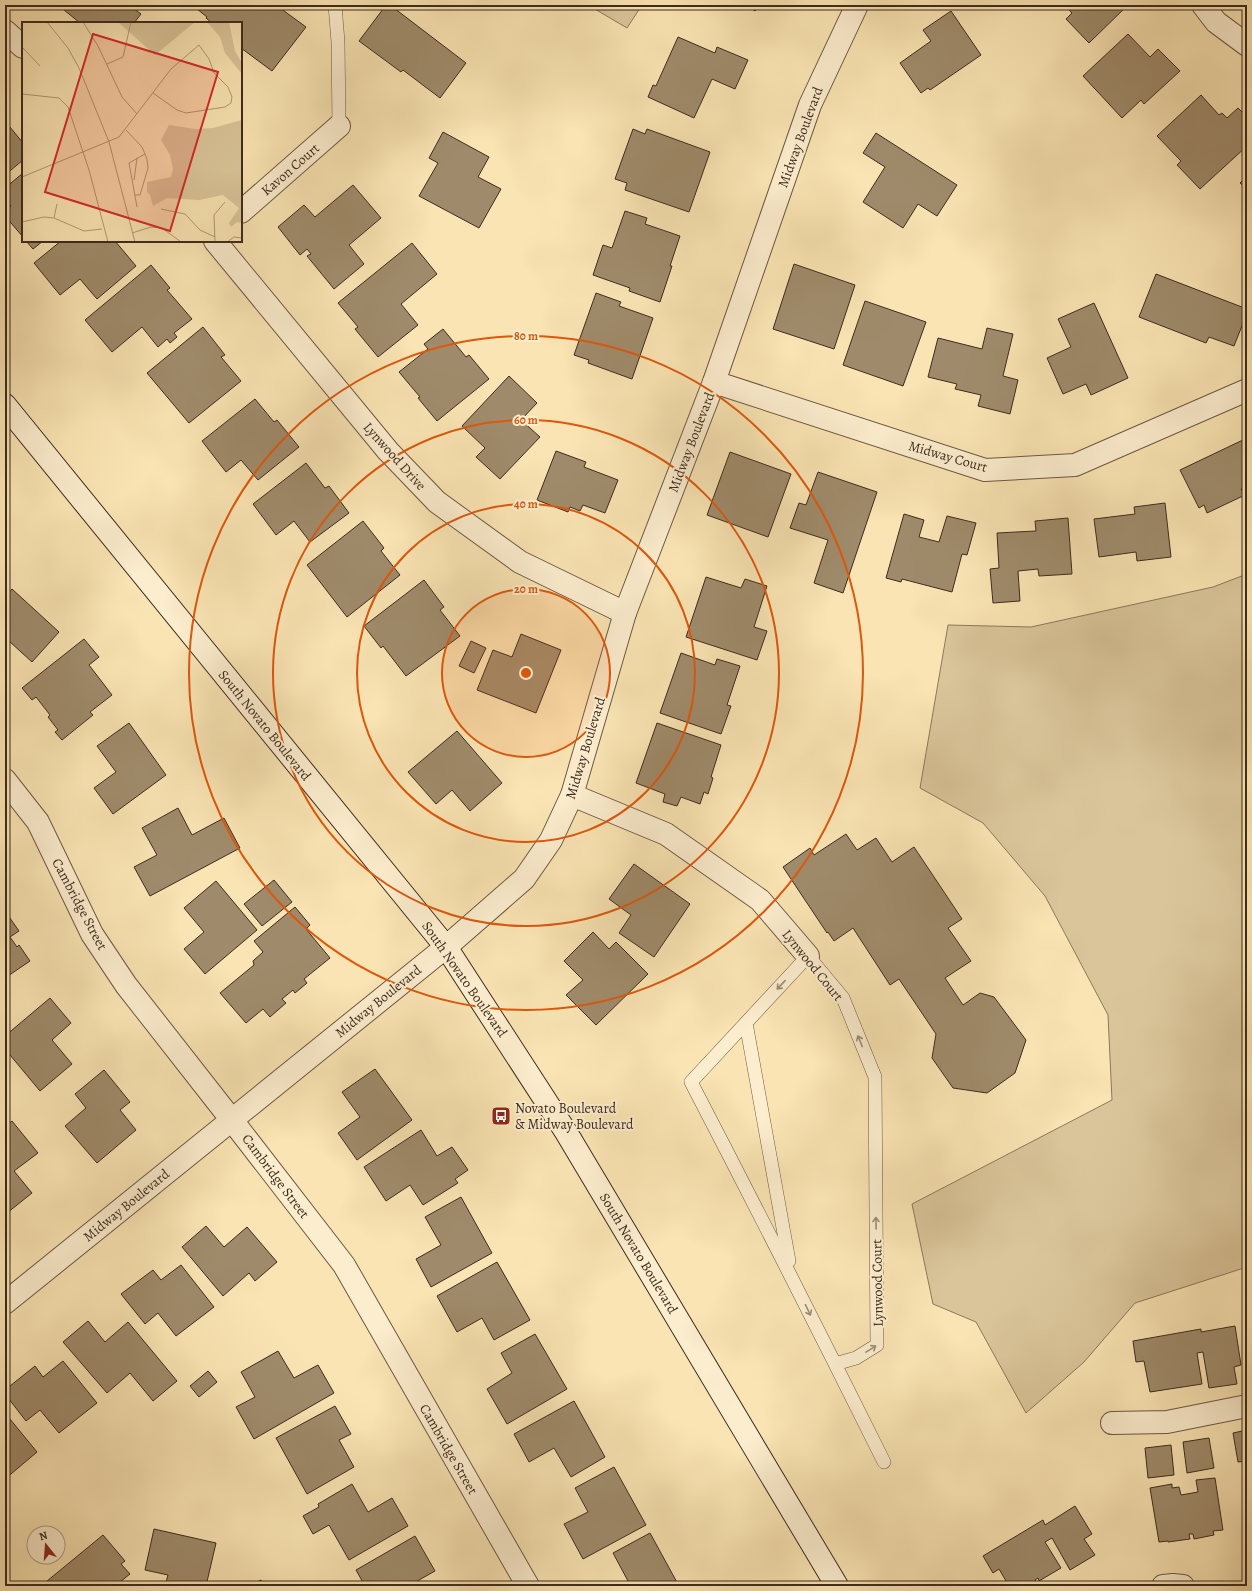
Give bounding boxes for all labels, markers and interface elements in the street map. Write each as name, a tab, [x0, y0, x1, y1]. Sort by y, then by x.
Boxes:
inset map	[22, 22, 242, 242]
street label: Midway Boulevard	[773, 84, 828, 190]
street label: Kavon Court	[257, 139, 324, 200]
text: 80 m	[514, 328, 538, 344]
street label: Midway Boulevard	[664, 389, 719, 495]
text: 60 m	[514, 412, 538, 428]
street label: Lynwood Drive	[359, 418, 430, 495]
street label: Midway Court	[906, 436, 990, 477]
text: 40 m	[514, 496, 538, 512]
text: 20 m	[514, 581, 538, 597]
street label: South Novato Boulevard	[214, 666, 316, 785]
centre of rings	[519, 666, 533, 680]
street label: Midway Boulevard	[561, 694, 610, 802]
street label: Cambridge Street	[47, 855, 112, 954]
street label: South Novato Boulevard	[417, 917, 512, 1042]
street label: Lynwood Court	[778, 925, 848, 1006]
street label: Midway Boulevard	[331, 960, 426, 1042]
one-way arrow	[777, 980, 786, 990]
one-way arrow	[856, 1035, 863, 1047]
place label: Novato Boulevard & Midway Boulevard	[515, 1099, 634, 1134]
bus stop icon: Novato Boulevard & Midway Boulevard	[490, 1105, 512, 1127]
street label: Cambridge Street	[238, 1130, 314, 1223]
street label: Midway Boulevard	[79, 1164, 174, 1246]
street label: South Novato Boulevard	[595, 1189, 682, 1318]
one-way arrow	[872, 1217, 880, 1230]
street label: Lynwood Court	[867, 1239, 888, 1327]
one-way arrow	[805, 1303, 812, 1315]
one-way arrow	[865, 1345, 876, 1353]
street label: Cambridge Street	[415, 1401, 482, 1498]
north arrow	[26, 1525, 66, 1565]
text: N	[37, 1528, 49, 1544]

